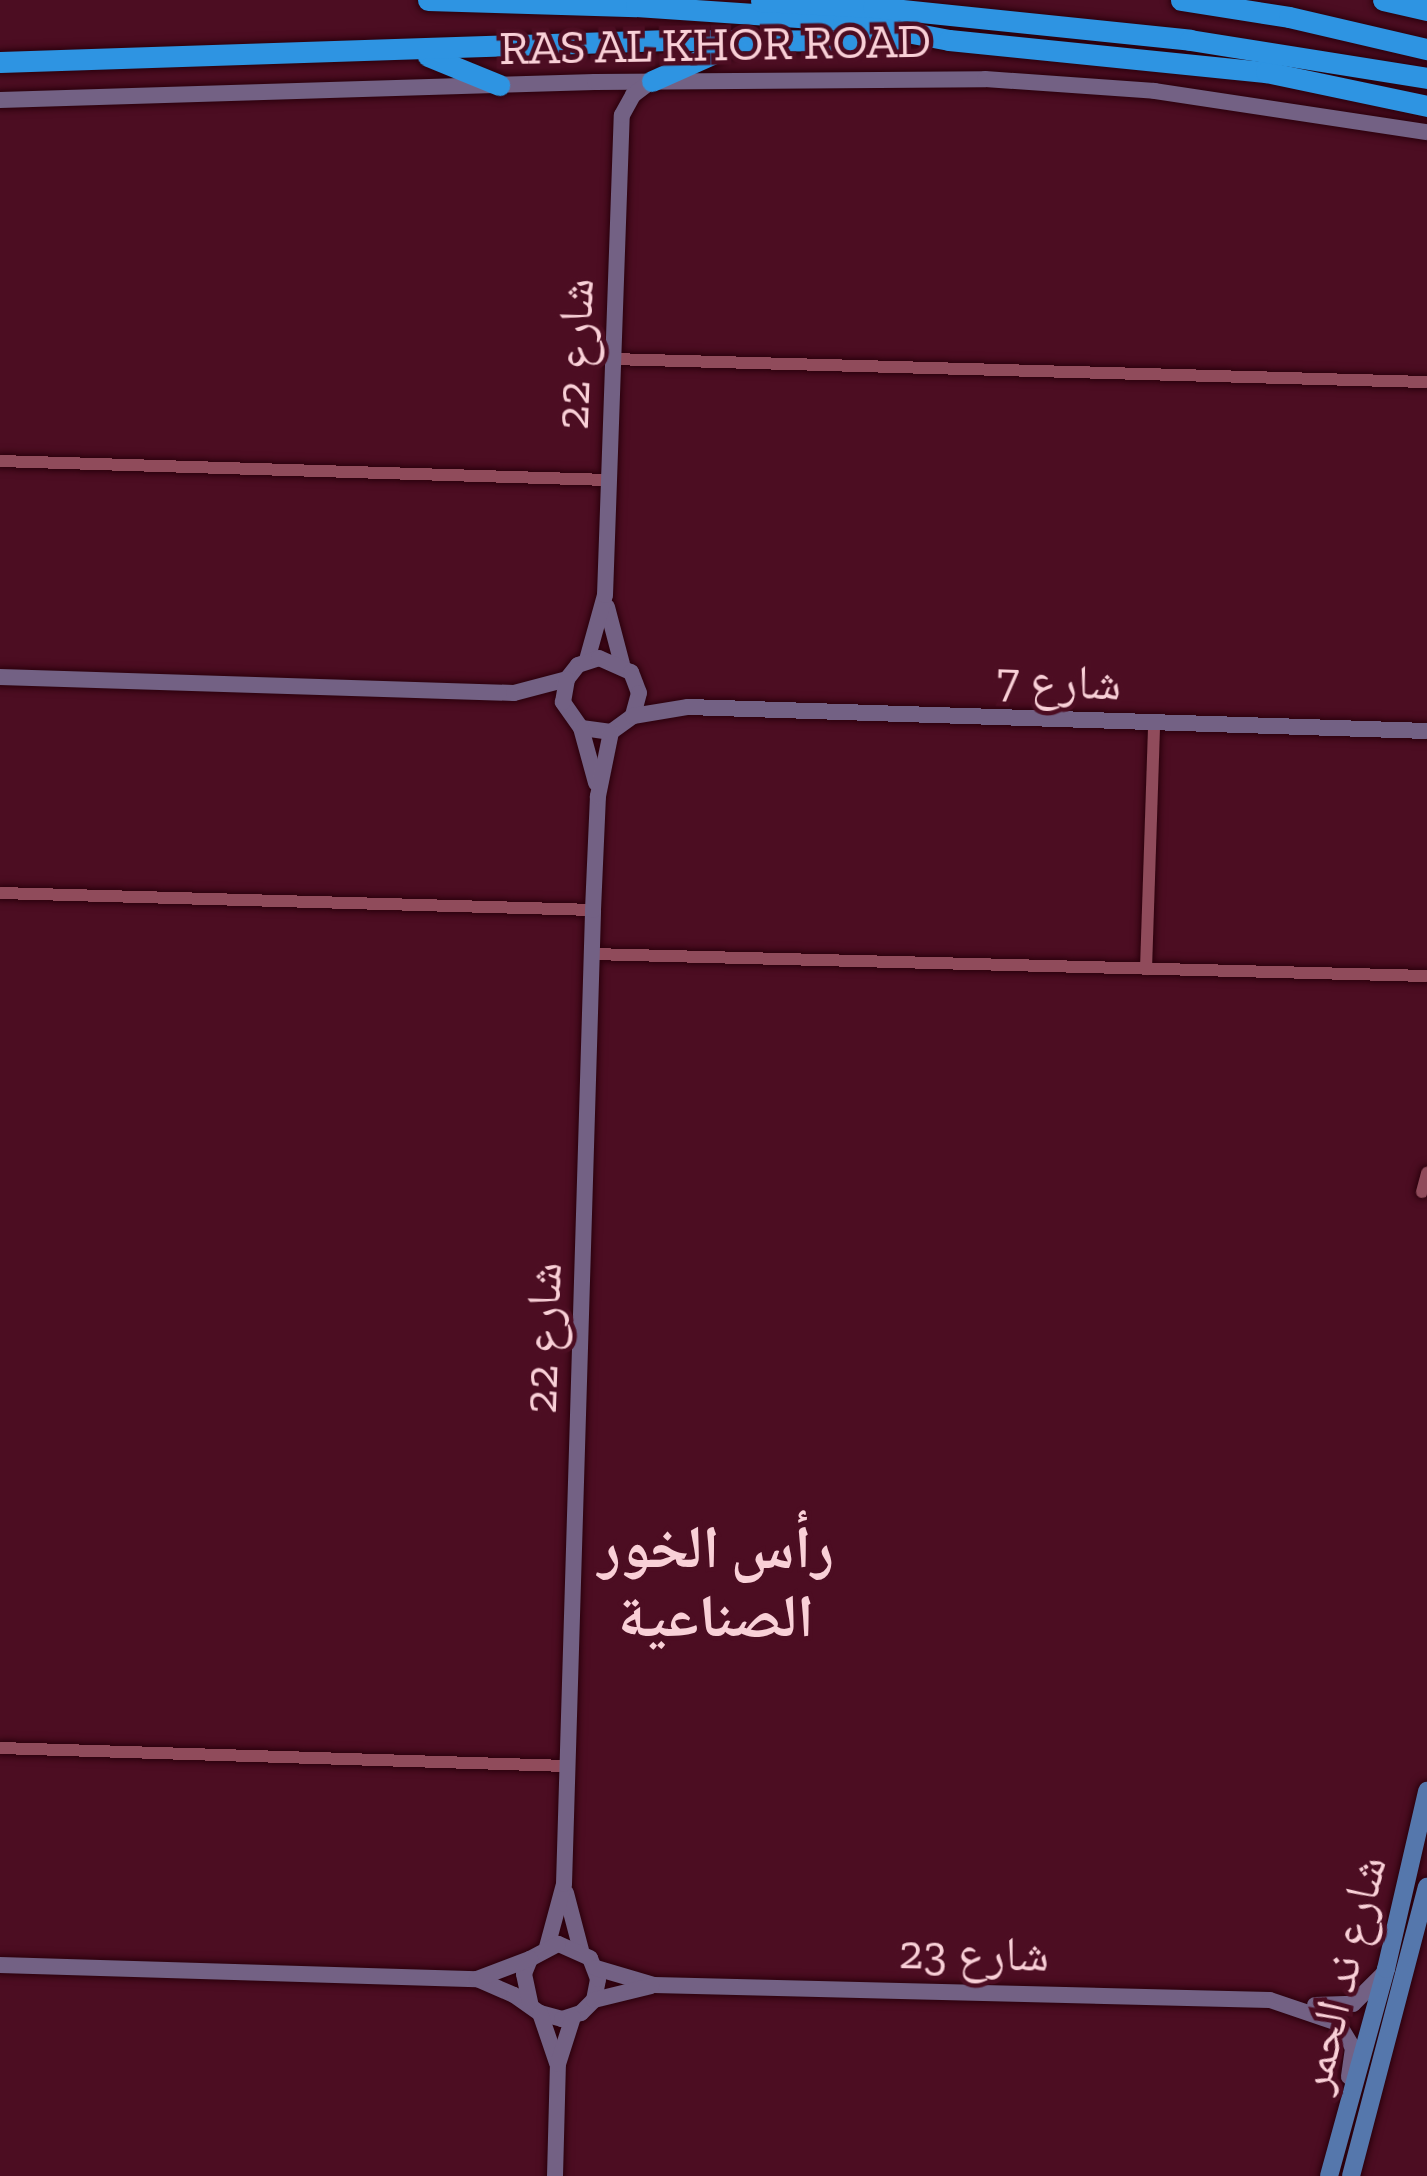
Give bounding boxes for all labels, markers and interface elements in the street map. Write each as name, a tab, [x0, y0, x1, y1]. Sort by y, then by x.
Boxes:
street label: RAS AL KHOR ROAD	[497, 11, 933, 77]
street label: شارع 22	[543, 277, 605, 431]
street label: شارع 7	[996, 650, 1122, 712]
street label: شارع 22	[511, 1261, 573, 1415]
district label: رأس الخور الصناعية	[598, 1512, 834, 1653]
street label: شارع ند الحمر	[1284, 1850, 1398, 2098]
street label: شارع 23	[898, 1923, 1050, 1983]

